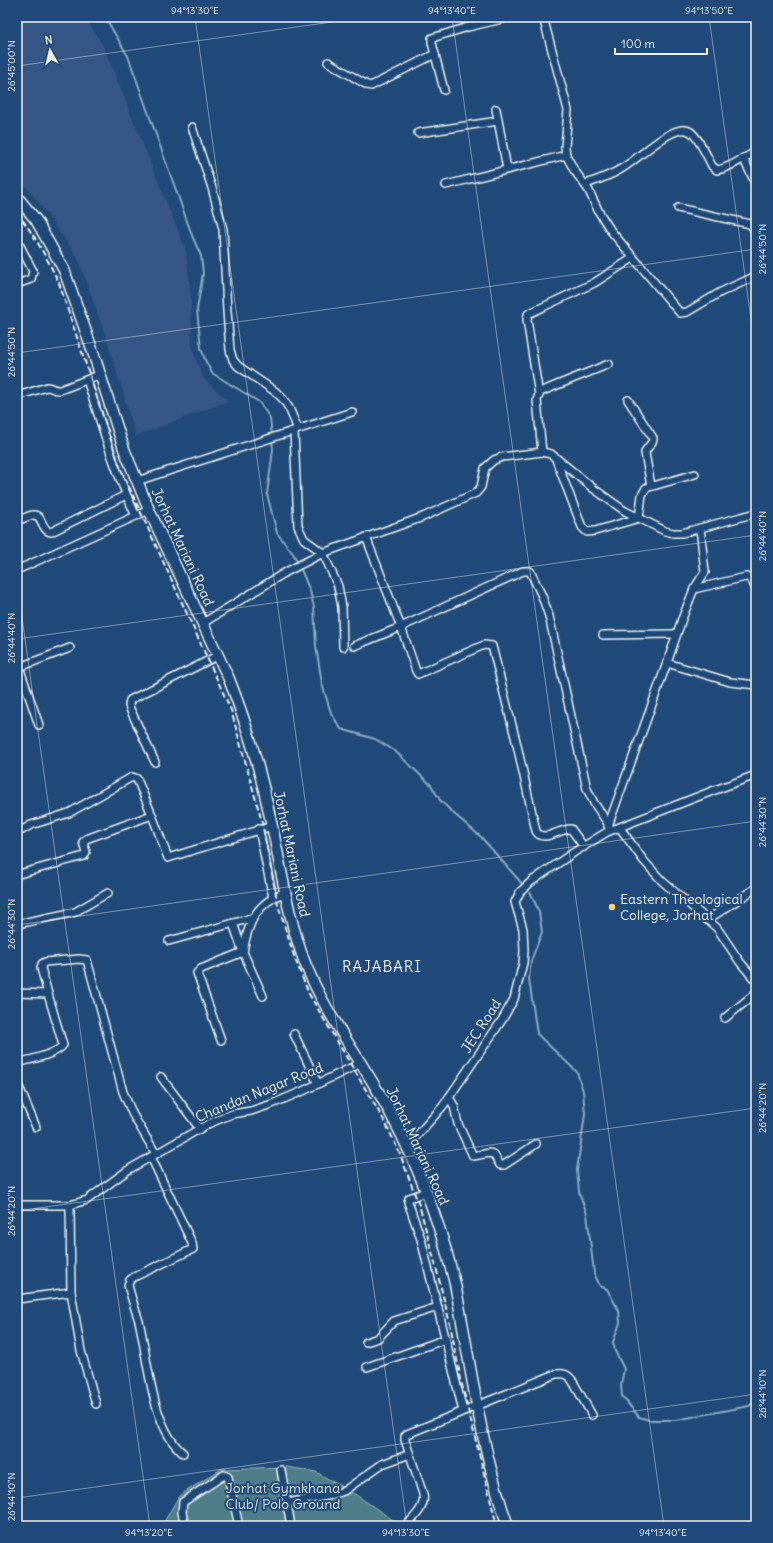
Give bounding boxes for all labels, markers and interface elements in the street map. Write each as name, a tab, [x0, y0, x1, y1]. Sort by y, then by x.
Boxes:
text: 94°13'30"E	[171, 4, 219, 17]
text: 94°13'40"E	[428, 4, 476, 17]
text: 94°13'50"E	[685, 4, 733, 17]
north arrow	[30, 30, 70, 70]
scale bar	[615, 30, 707, 56]
text: N	[44, 33, 53, 48]
text: 100 m	[621, 36, 655, 51]
text: 26°45'00"N	[5, 40, 18, 92]
text: 26°44'50"N	[756, 224, 769, 274]
text: 26°44'50"N	[5, 327, 18, 377]
street label: Jorhat Mariani Road	[148, 485, 218, 609]
text: 26°44'40"N	[756, 511, 769, 561]
text: 26°44'40"N	[5, 613, 18, 663]
street label: Jorhat Mariani Road	[270, 789, 314, 919]
text: 26°44'30"N	[756, 797, 769, 847]
place label: Eastern Theological College, Jorhat	[620, 890, 743, 924]
text: 26°44'30"N	[5, 899, 18, 949]
marker: Eastern Theological College, Jorhat	[607, 902, 617, 912]
district label: RAJABARI	[342, 957, 422, 976]
street label: JEC Road	[457, 996, 505, 1056]
street label: Chandan Nagar Road	[192, 1058, 326, 1126]
text: 26°44'20"N	[756, 1083, 769, 1133]
street label: Jorhat Mariani Road	[383, 1084, 453, 1208]
text: 26°44'20"N	[5, 1186, 18, 1236]
text: 26°44'10"N	[756, 1370, 769, 1418]
text: 26°44'10"N	[5, 1473, 18, 1521]
park label: Jorhat Gymkhana Club/ Polo Ground	[225, 1479, 341, 1513]
text: 94°13'20"E	[125, 1526, 173, 1539]
text: 94°13'30"E	[382, 1526, 430, 1539]
text: 94°13'40"E	[639, 1526, 687, 1539]

